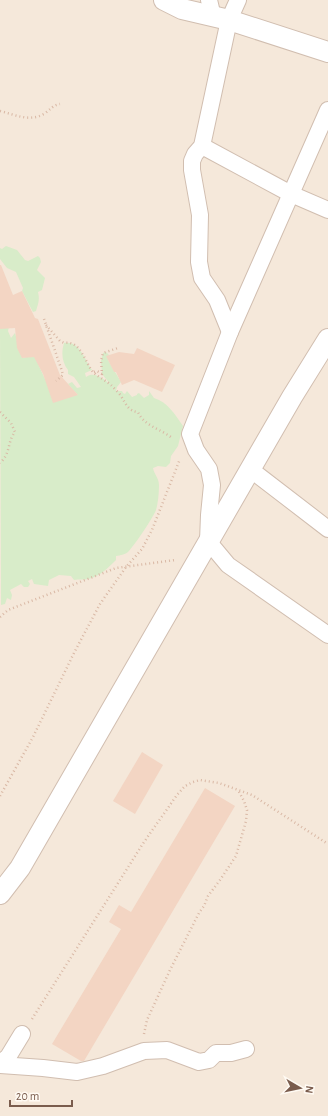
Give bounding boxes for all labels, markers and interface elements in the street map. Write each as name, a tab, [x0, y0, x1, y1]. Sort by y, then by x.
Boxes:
north arrow	[280, 1068, 320, 1108]
scale bar	[10, 1082, 72, 1108]
text: N	[303, 1085, 315, 1094]
text: 20 m	[16, 1090, 39, 1102]

